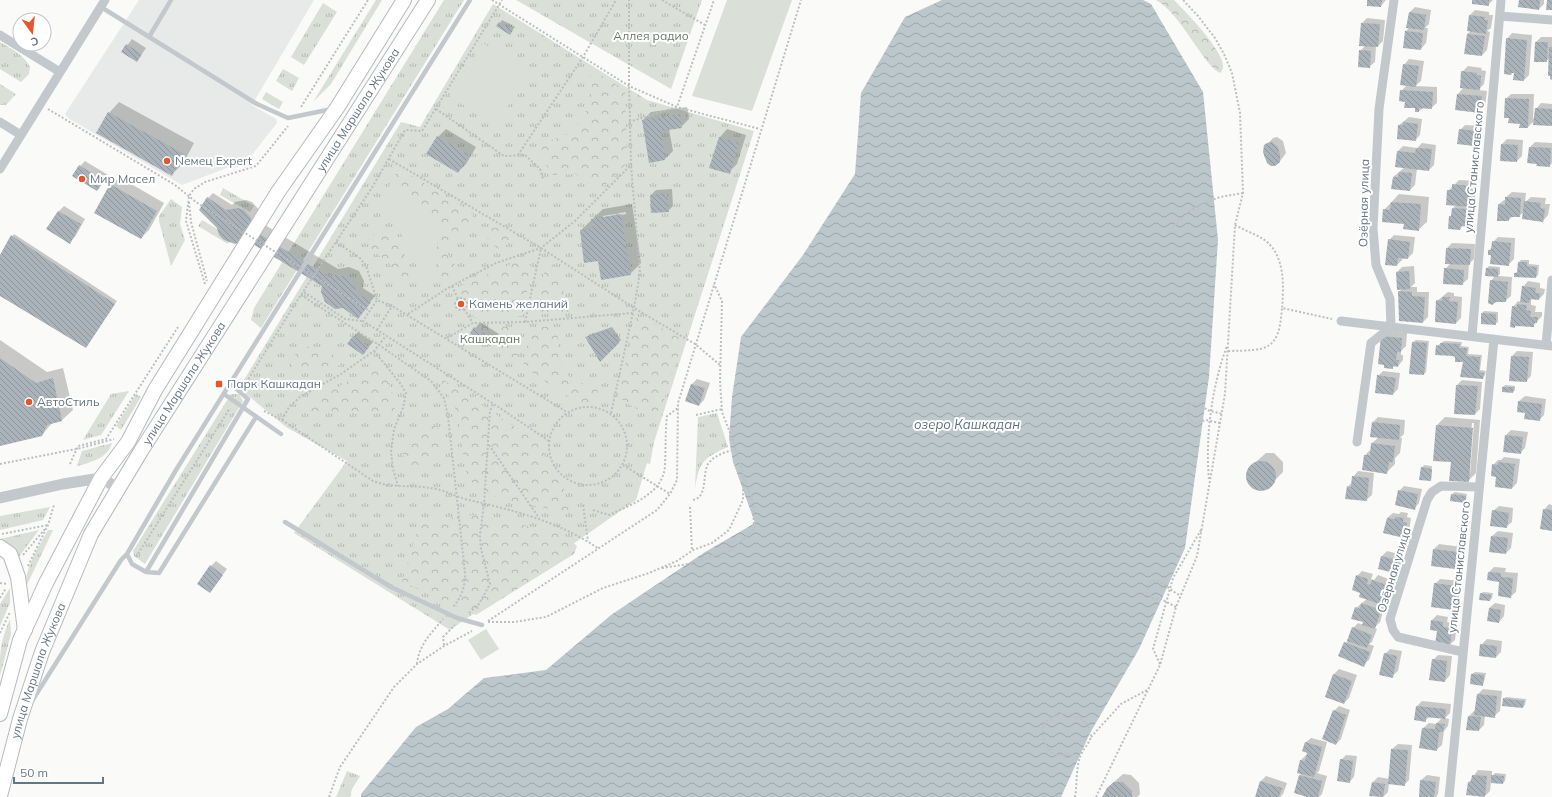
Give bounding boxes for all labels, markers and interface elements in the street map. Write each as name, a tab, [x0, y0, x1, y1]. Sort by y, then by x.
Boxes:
north arrow	[12, 12, 52, 52]
park label: Аллея радио	[613, 28, 689, 43]
text: С	[29, 34, 40, 50]
street label: улица Маршала Жукова	[313, 45, 402, 174]
street label: улица Станиславского	[1460, 100, 1487, 234]
place label: Nемец Expert	[175, 153, 252, 168]
marker: Nемец Expert	[162, 156, 172, 166]
street label: Озёрная улица	[1355, 159, 1372, 247]
place label: Мир Масел	[90, 171, 155, 186]
marker: Мир Масел	[77, 174, 87, 184]
place label: Камень желаний	[469, 296, 568, 311]
marker: Камень желаний	[456, 299, 466, 309]
street label: улица Маршала Жукова	[139, 319, 228, 448]
park label: Кашкадан	[460, 331, 520, 346]
place label: Парк Кашкадан	[227, 376, 321, 391]
marker: Парк Кашкадан	[214, 379, 224, 389]
place label: АвтоСтиль	[37, 394, 100, 409]
marker: АвтоСтиль	[24, 397, 34, 407]
water label: озеро Кашкадан	[914, 416, 1020, 432]
street label: улица Станиславского	[1444, 500, 1473, 634]
street label: Озёрная улица	[1373, 525, 1414, 614]
street label: улица Маршала Жукова	[7, 600, 69, 740]
scale bar	[14, 759, 103, 785]
text: 50 m	[20, 765, 48, 780]

